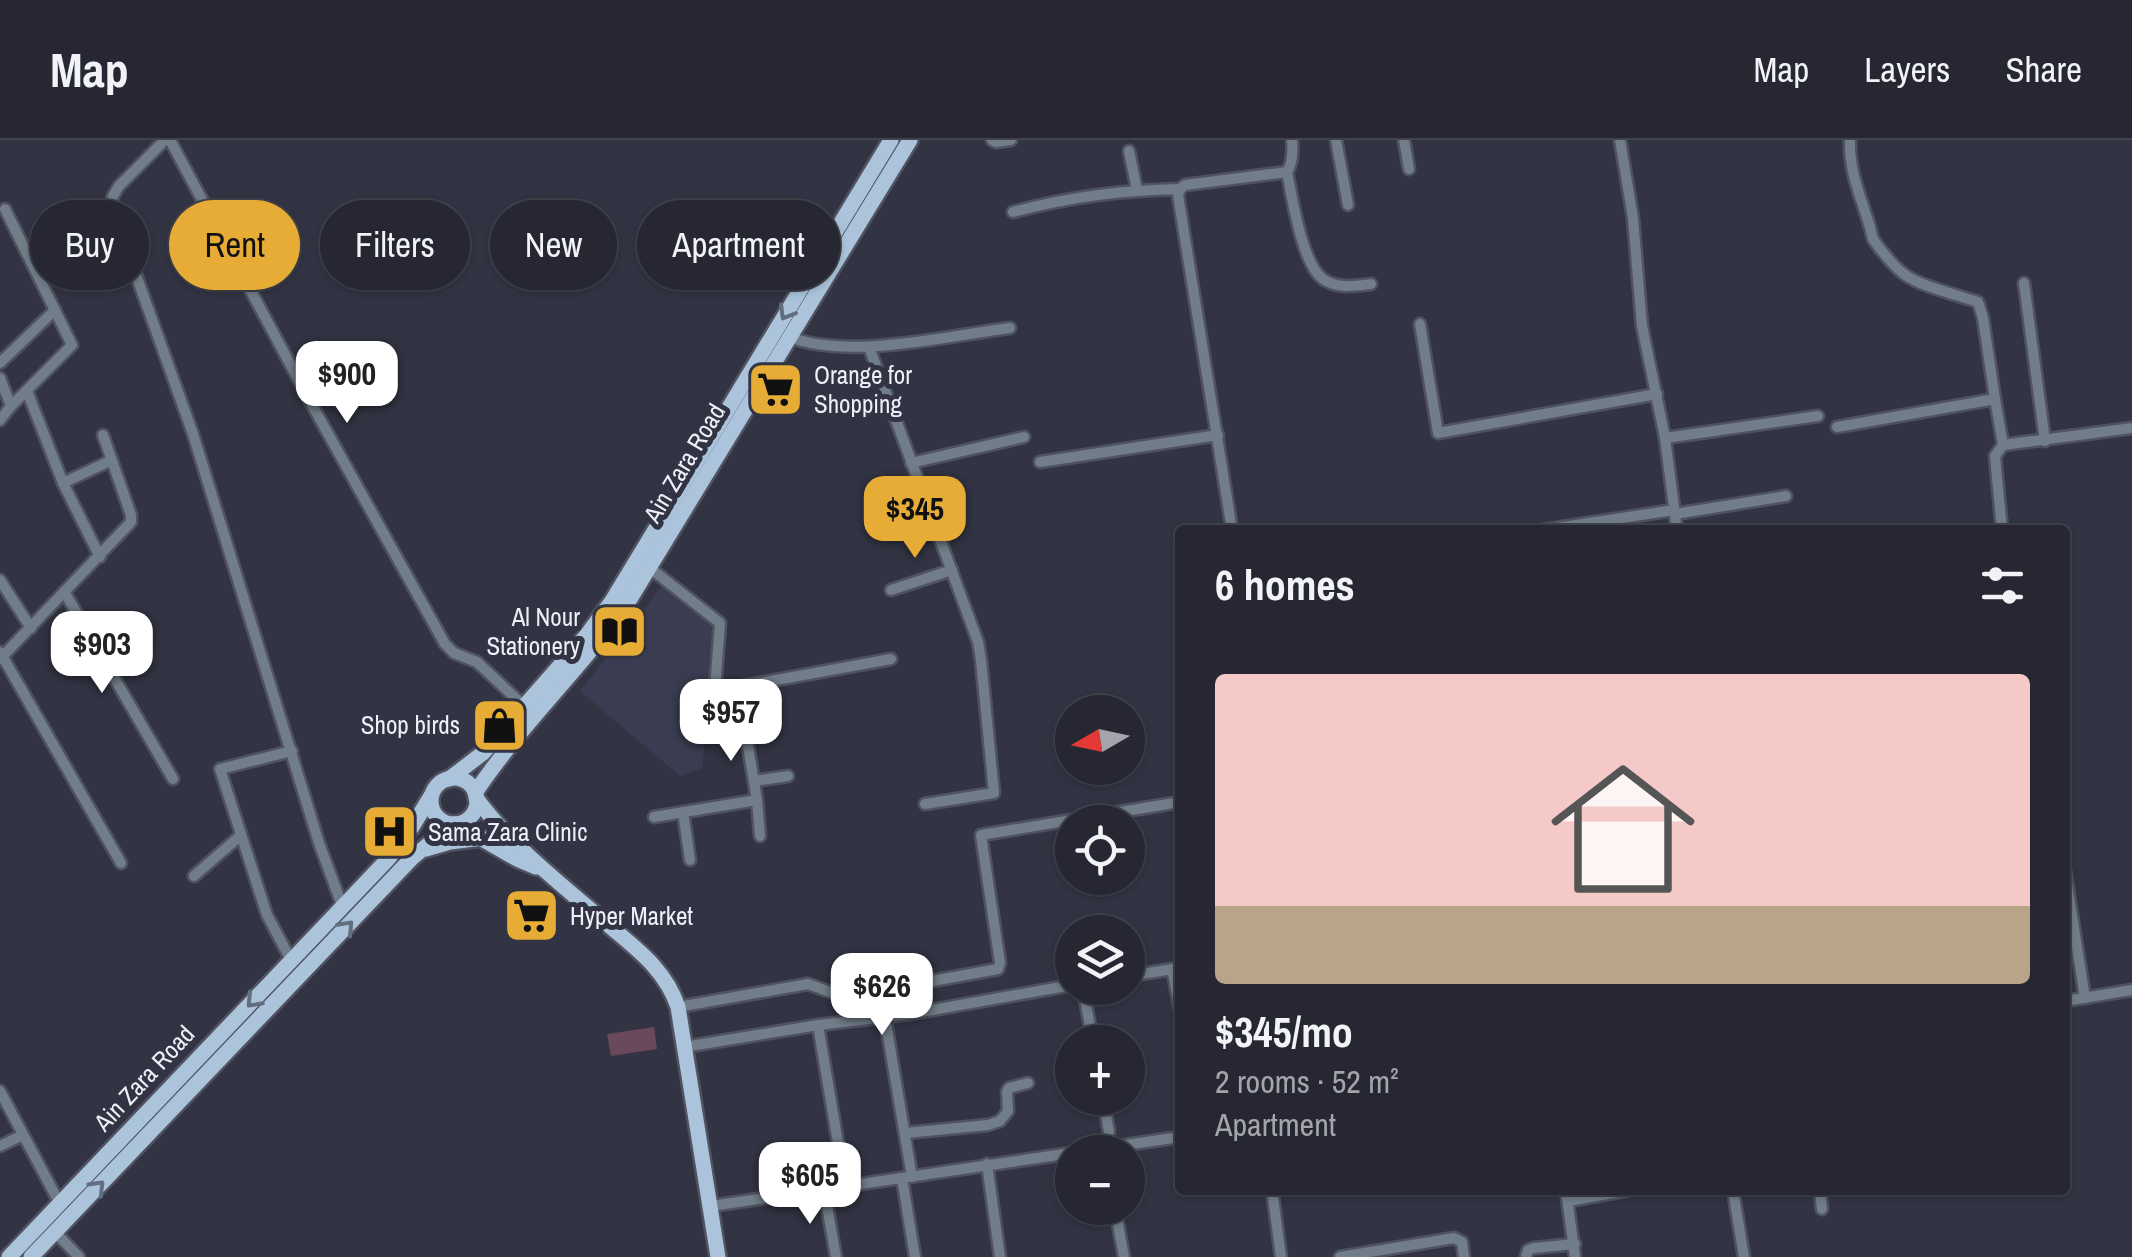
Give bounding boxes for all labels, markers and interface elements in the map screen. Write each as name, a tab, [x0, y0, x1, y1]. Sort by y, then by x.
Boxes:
text: Map	[50, 37, 129, 102]
text: Map	[1753, 46, 1809, 93]
text: Layers	[1864, 46, 1950, 93]
text: Share	[2005, 46, 2082, 93]
chip: Buy	[30, 200, 149, 290]
chip: Rent	[169, 200, 300, 290]
chip: Filters	[320, 200, 470, 290]
chip: New	[490, 200, 617, 290]
chip: Apartment	[637, 200, 840, 290]
one-way arrow	[779, 302, 798, 320]
pin: $900	[288, 341, 406, 426]
text: $900	[318, 352, 376, 395]
place label: Orange for Shopping	[814, 358, 912, 421]
supermarket icon: Orange for Shopping	[745, 359, 805, 419]
street label: Ain Zara Road	[635, 397, 733, 530]
pin: $345	[856, 476, 974, 561]
text: $345	[886, 487, 944, 530]
text: 6 homes	[1215, 557, 1355, 613]
icon: filters	[1975, 558, 2030, 613]
place label: Al Nour Stationery	[487, 600, 581, 663]
library icon: Al Nour Stationery	[589, 601, 649, 661]
pin: $903	[43, 611, 161, 696]
text: $903	[73, 622, 131, 665]
pin: $957	[672, 679, 790, 764]
text: $957	[702, 690, 760, 733]
shop icon: Shop birds	[469, 695, 529, 755]
north arrow	[1055, 695, 1145, 785]
map controls	[1055, 695, 1145, 1225]
place label: Shop birds	[361, 708, 460, 742]
icon: home	[1533, 739, 1713, 919]
hospital icon: Sama Zara Clinic	[359, 802, 419, 862]
button: locate	[1055, 805, 1145, 895]
place label: Sama Zara Clinic	[428, 815, 588, 849]
supermarket icon: Hyper Market	[501, 886, 561, 946]
place label: Hyper Market	[570, 899, 693, 933]
button: layers	[1055, 915, 1145, 1005]
one-way arrow	[335, 920, 353, 938]
pin: $626	[823, 953, 941, 1038]
text: $626	[853, 964, 911, 1007]
one-way arrow	[247, 989, 265, 1007]
text: $345/mo	[1215, 1004, 1353, 1060]
street label: Ain Zara Road	[85, 1018, 202, 1139]
button: +	[1055, 1025, 1145, 1115]
text: 2 rooms · 52 m²	[1215, 1060, 1399, 1103]
text: Apartment	[1215, 1103, 1336, 1146]
button: −	[1055, 1135, 1145, 1225]
pin: $605	[751, 1142, 869, 1227]
text: $605	[781, 1153, 839, 1196]
one-way arrow	[86, 1180, 104, 1198]

